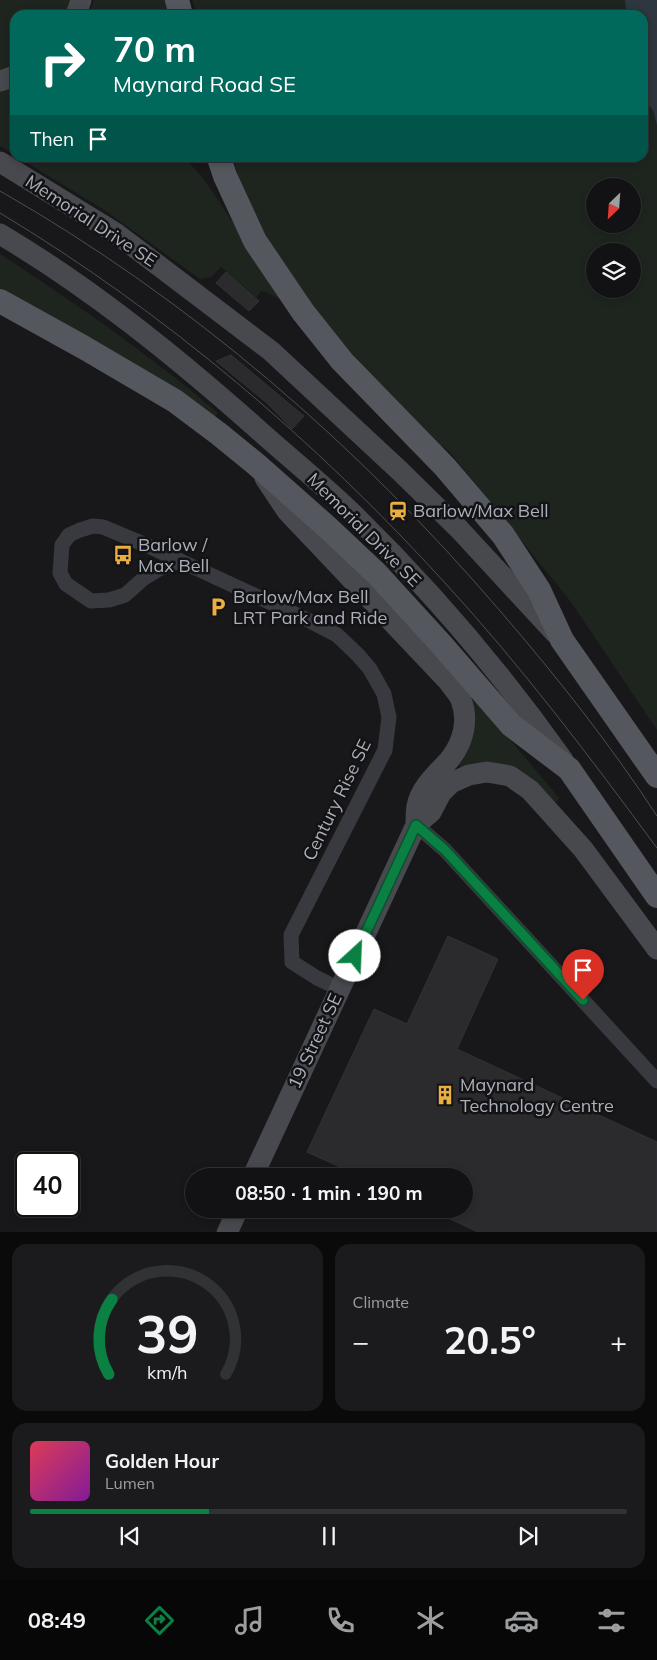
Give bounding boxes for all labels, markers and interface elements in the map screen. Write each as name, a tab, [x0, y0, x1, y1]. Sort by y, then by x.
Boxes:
text: 70 m	[113, 27, 196, 71]
icon: right	[30, 30, 95, 95]
text: Maynard Road SE	[113, 70, 296, 98]
icon: arrive	[84, 125, 112, 153]
text: Then	[30, 127, 74, 151]
street label: Memorial Drive SE	[21, 170, 161, 272]
north arrow	[586, 178, 641, 232]
map controls	[586, 178, 641, 298]
button: layers	[586, 243, 641, 298]
street label: Memorial Drive SE	[303, 468, 426, 591]
place label: Barlow/Max Bell	[413, 499, 548, 522]
station icon: Barlow/Max Bell	[387, 500, 409, 522]
place label: Barlow / Max Bell	[138, 533, 209, 577]
bus stop icon: Barlow / Max Bell	[112, 544, 134, 566]
place label: Barlow/Max Bell LRT Park and Ride	[233, 585, 387, 629]
parking icon: Barlow/Max Bell LRT Park and Ride	[207, 596, 229, 618]
street label: Century Rise SE	[297, 735, 376, 864]
position arrow	[328, 929, 380, 981]
pin	[562, 949, 604, 1000]
icon: arrive	[569, 956, 597, 984]
street label: 19 Street SE	[282, 989, 347, 1092]
place label: Maynard Technology Centre	[460, 1073, 614, 1117]
building icon: Maynard Technology Centre	[434, 1084, 456, 1106]
speed limit sign: 40	[15, 1152, 80, 1217]
text: 08:50 · 1 min · 190 m	[235, 1181, 423, 1205]
text: Climate	[353, 1292, 409, 1312]
text: 39	[136, 1301, 198, 1366]
text: 20.5°	[444, 1316, 536, 1364]
text: −	[353, 1324, 369, 1359]
text: +	[610, 1324, 627, 1359]
text: km/h	[147, 1361, 187, 1383]
text: Golden Hour	[105, 1449, 219, 1473]
text: Lumen	[105, 1473, 155, 1493]
icon: previous	[116, 1522, 144, 1550]
icon: pause	[315, 1522, 343, 1550]
icon: next	[514, 1522, 542, 1550]
icon: directions	[142, 1603, 177, 1638]
icon: music	[232, 1603, 267, 1638]
icon: phone	[323, 1603, 358, 1638]
icon: climate	[413, 1603, 448, 1638]
icon: car	[504, 1603, 539, 1638]
icon: filters	[594, 1603, 629, 1638]
text: 08:49	[28, 1606, 86, 1634]

